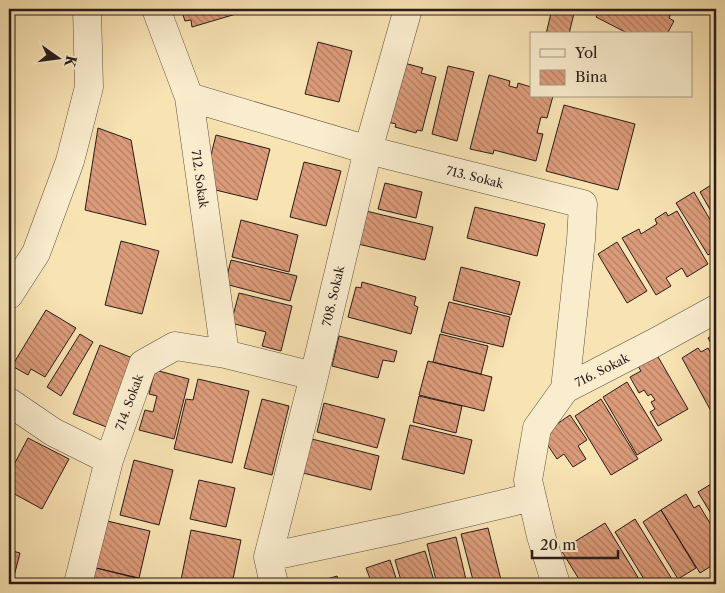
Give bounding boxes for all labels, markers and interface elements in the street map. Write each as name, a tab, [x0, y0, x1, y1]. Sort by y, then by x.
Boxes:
north arrow	[32, 32, 82, 82]
legend	[530, 32, 692, 98]
text: Yol	[574, 43, 598, 62]
text: K	[60, 54, 81, 70]
text: Bina	[575, 67, 607, 86]
street label: 712. Sokak	[188, 149, 212, 210]
street label: 713. Sokak	[445, 163, 506, 192]
street label: 708. Sokak	[319, 263, 347, 328]
street label: 716. Sokak	[572, 349, 633, 390]
street label: 714. Sokak	[112, 371, 146, 432]
scale bar	[532, 528, 619, 560]
text: 20 m	[540, 535, 576, 554]

